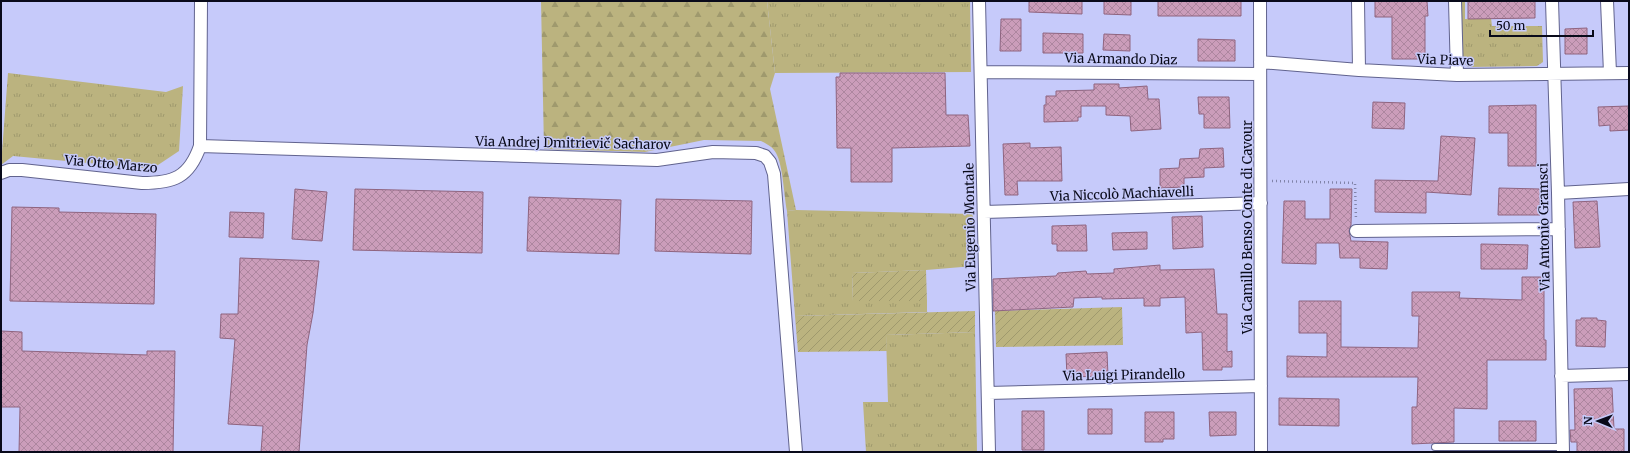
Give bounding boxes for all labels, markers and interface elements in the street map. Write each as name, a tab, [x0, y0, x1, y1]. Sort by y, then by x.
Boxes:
scale bar	[1490, 12, 1593, 38]
text: 50 m	[1496, 18, 1525, 33]
street label: Via Armando Diaz	[1063, 49, 1178, 68]
street label: Via Piave	[1416, 50, 1474, 69]
street label: Via Camillo Benso Conte di Cavour	[1239, 120, 1256, 335]
street label: Via Andrej Dmitrievič Sacharov	[474, 133, 671, 153]
street label: Via Otto Marzo	[63, 151, 159, 177]
street label: Via Eugenio Montale	[960, 162, 980, 292]
street label: Via Antonio Gramsci	[1534, 163, 1554, 292]
street label: Via Niccolò Machiavelli	[1049, 183, 1194, 205]
street label: Via Luigi Pirandello	[1062, 365, 1186, 385]
north arrow	[1578, 401, 1618, 441]
text: N	[1581, 416, 1595, 425]

